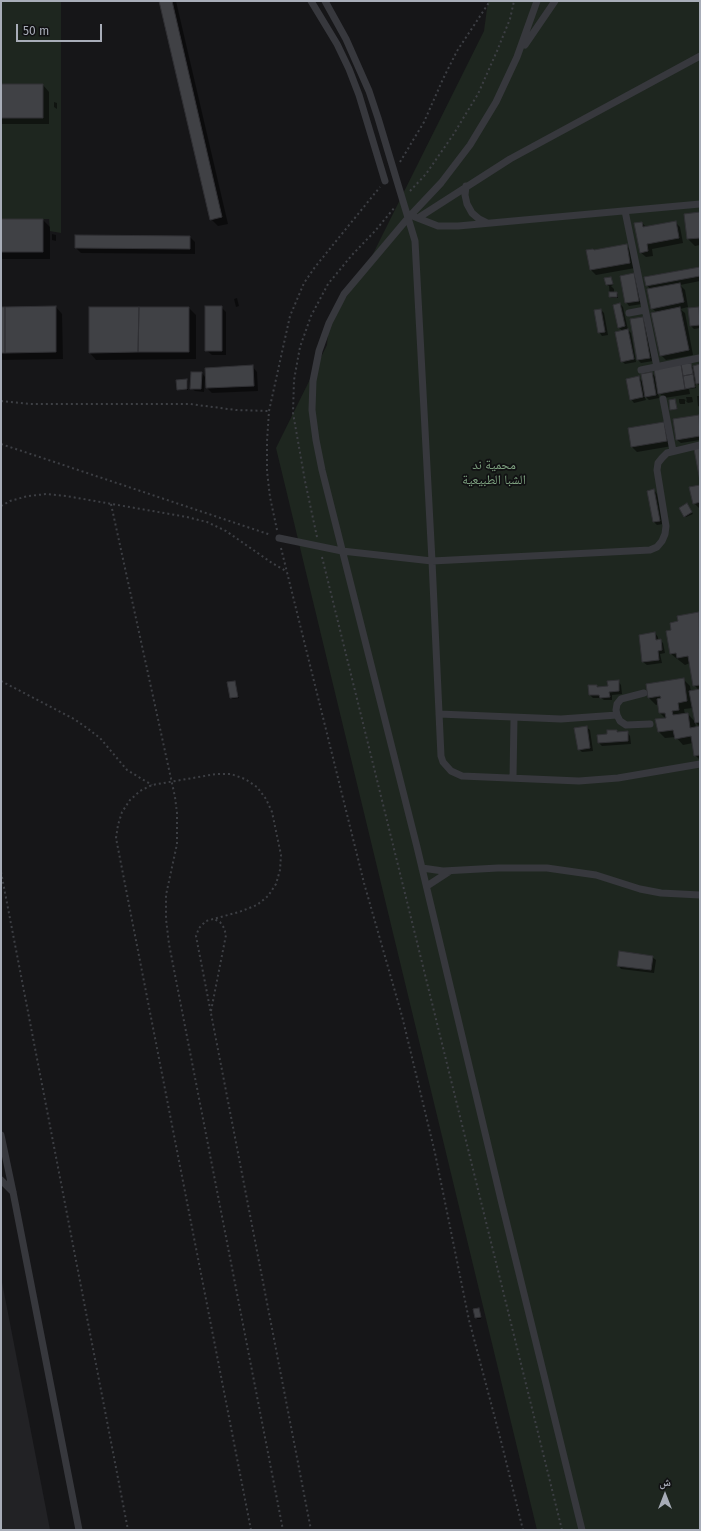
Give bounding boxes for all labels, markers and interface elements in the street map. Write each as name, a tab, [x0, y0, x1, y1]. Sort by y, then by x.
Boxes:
scale bar	[18, 16, 104, 42]
text: 50 m	[23, 24, 49, 38]
park label: محمية ند الشبا الطبيعية	[462, 457, 526, 488]
north arrow	[645, 1475, 685, 1515]
text: ش	[659, 1476, 671, 1489]

